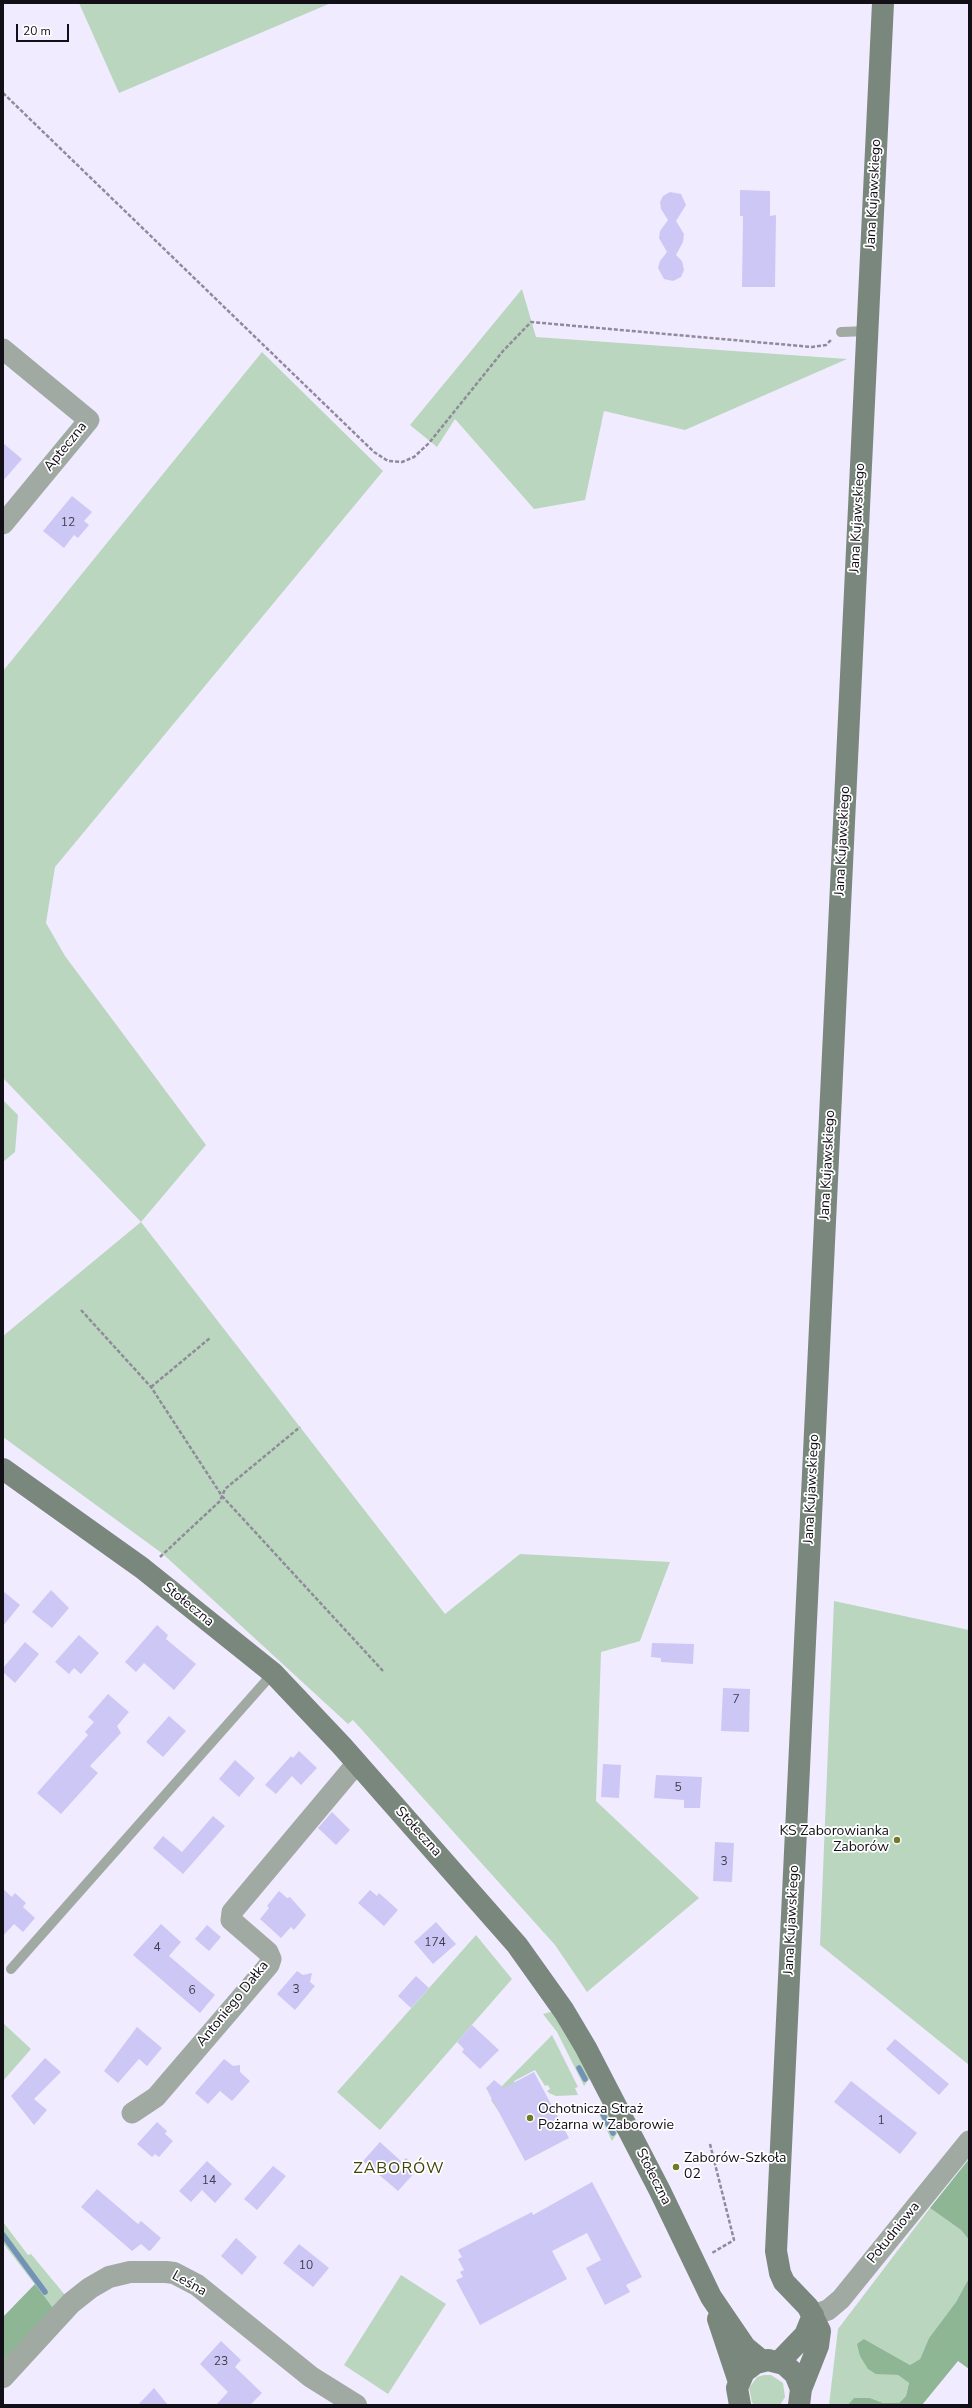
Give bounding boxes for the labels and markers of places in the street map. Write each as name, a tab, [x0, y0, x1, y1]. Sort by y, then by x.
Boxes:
place label: KS Zaborowianka Zaborów	[780, 1824, 889, 1856]
marker: KS Zaborowianka Zaborów	[892, 1835, 902, 1845]
place label: Ochotnicza Straż Pożarna w Zaborowie	[538, 2102, 674, 2134]
marker: Ochotnicza Straż Pożarna w Zaborowie	[525, 2113, 535, 2123]
place label: Zaborów-Szkoła 02	[684, 2151, 786, 2184]
marker: Zaborów-Szkoła 02	[671, 2162, 681, 2172]

